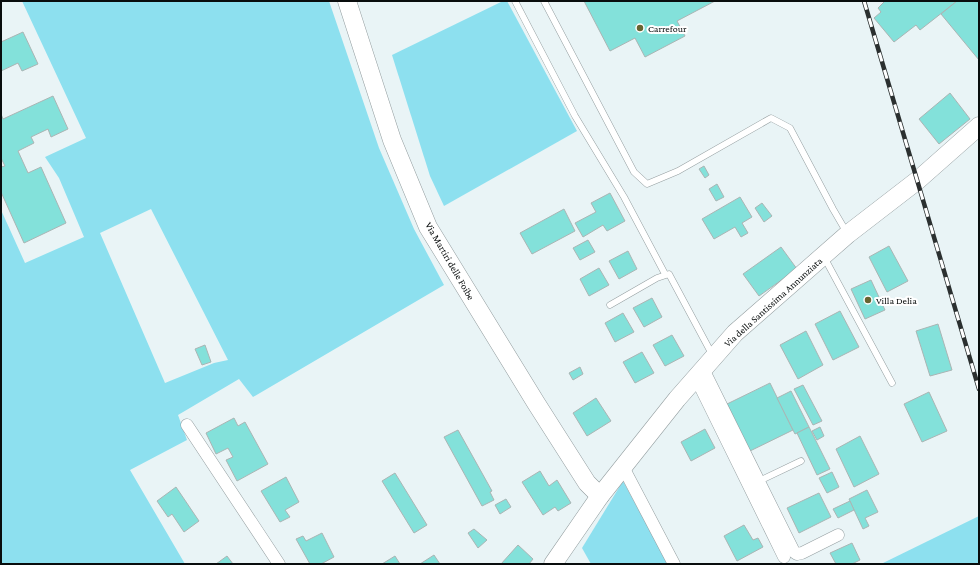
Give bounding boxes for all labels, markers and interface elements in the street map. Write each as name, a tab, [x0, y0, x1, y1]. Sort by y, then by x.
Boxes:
marker: Carrefour	[635, 23, 645, 33]
place label: Carrefour	[648, 23, 687, 34]
street label: Via Martiri delle Foibe	[423, 220, 477, 302]
street label: Via della Santissima Annunziata	[722, 255, 825, 349]
marker: Villa Delia	[863, 295, 873, 305]
place label: Villa Delia	[876, 295, 917, 306]

